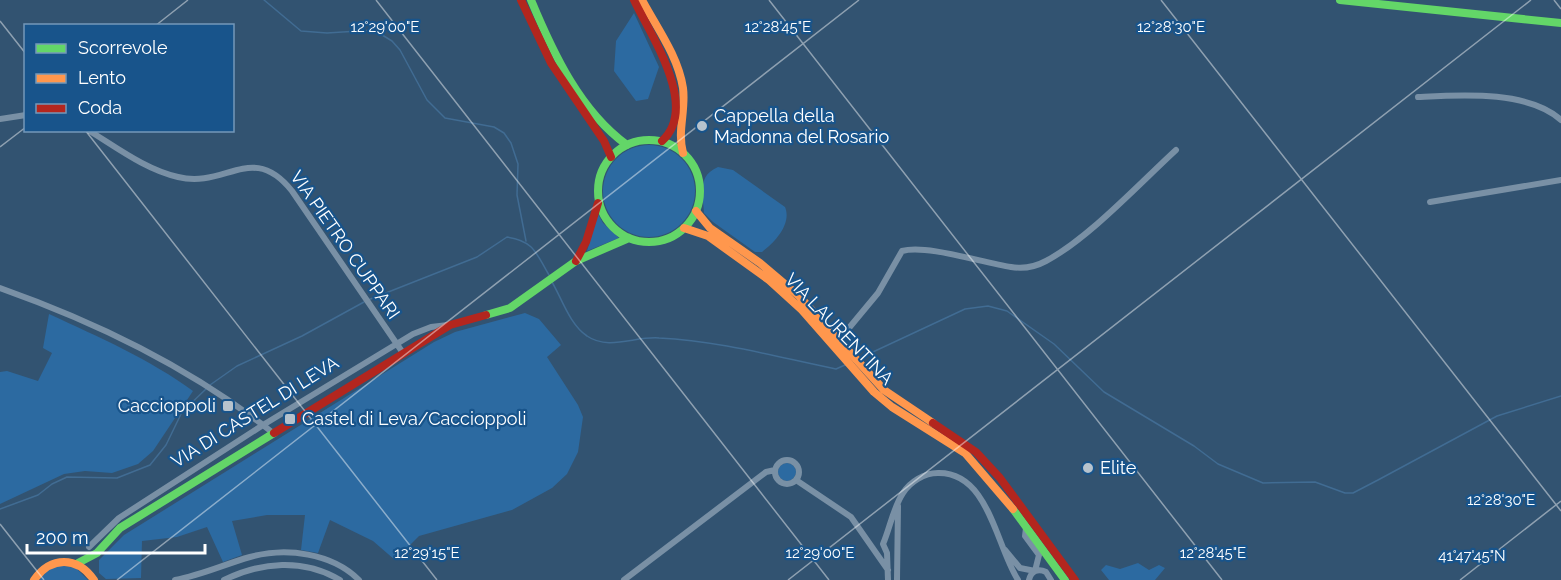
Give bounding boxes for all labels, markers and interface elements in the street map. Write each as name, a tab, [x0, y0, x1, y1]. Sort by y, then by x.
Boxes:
text: 12°29'00"E	[350, 18, 420, 36]
text: 12°28'45"E	[745, 18, 811, 36]
text: 12°28'30"E	[1137, 18, 1205, 36]
legend	[24, 24, 234, 132]
text: Scorrevole	[78, 37, 168, 58]
text: Lento	[78, 67, 126, 88]
text: Coda	[78, 97, 122, 118]
place label: Cappella della Madonna del Rosario	[714, 105, 889, 147]
marker: Cappella della Madonna del Rosario	[695, 119, 709, 133]
street label: VIA PIETRO CUPPARI	[286, 167, 405, 323]
street label: VIA LAURENTINA	[781, 269, 898, 389]
street label: VIA DI CASTEL DI LEVA	[167, 352, 342, 472]
place label: Caccioppoli	[118, 395, 216, 416]
marker: Caccioppoli	[221, 399, 235, 413]
place label: Castel di Leva/Caccioppoli	[302, 408, 526, 429]
marker: Castel di Leva/Caccioppoli	[283, 412, 297, 426]
place label: Elite	[1100, 457, 1137, 478]
marker: Elite	[1081, 461, 1095, 475]
text: 12°28'30"E	[1467, 491, 1535, 509]
scale bar	[27, 517, 206, 555]
text: 200 m	[36, 527, 89, 548]
text: 12°29'15"E	[394, 544, 460, 562]
text: 12°29'00"E	[785, 544, 855, 562]
text: 12°28'45"E	[1180, 544, 1246, 562]
text: 41°47'45"N	[1438, 547, 1506, 565]

